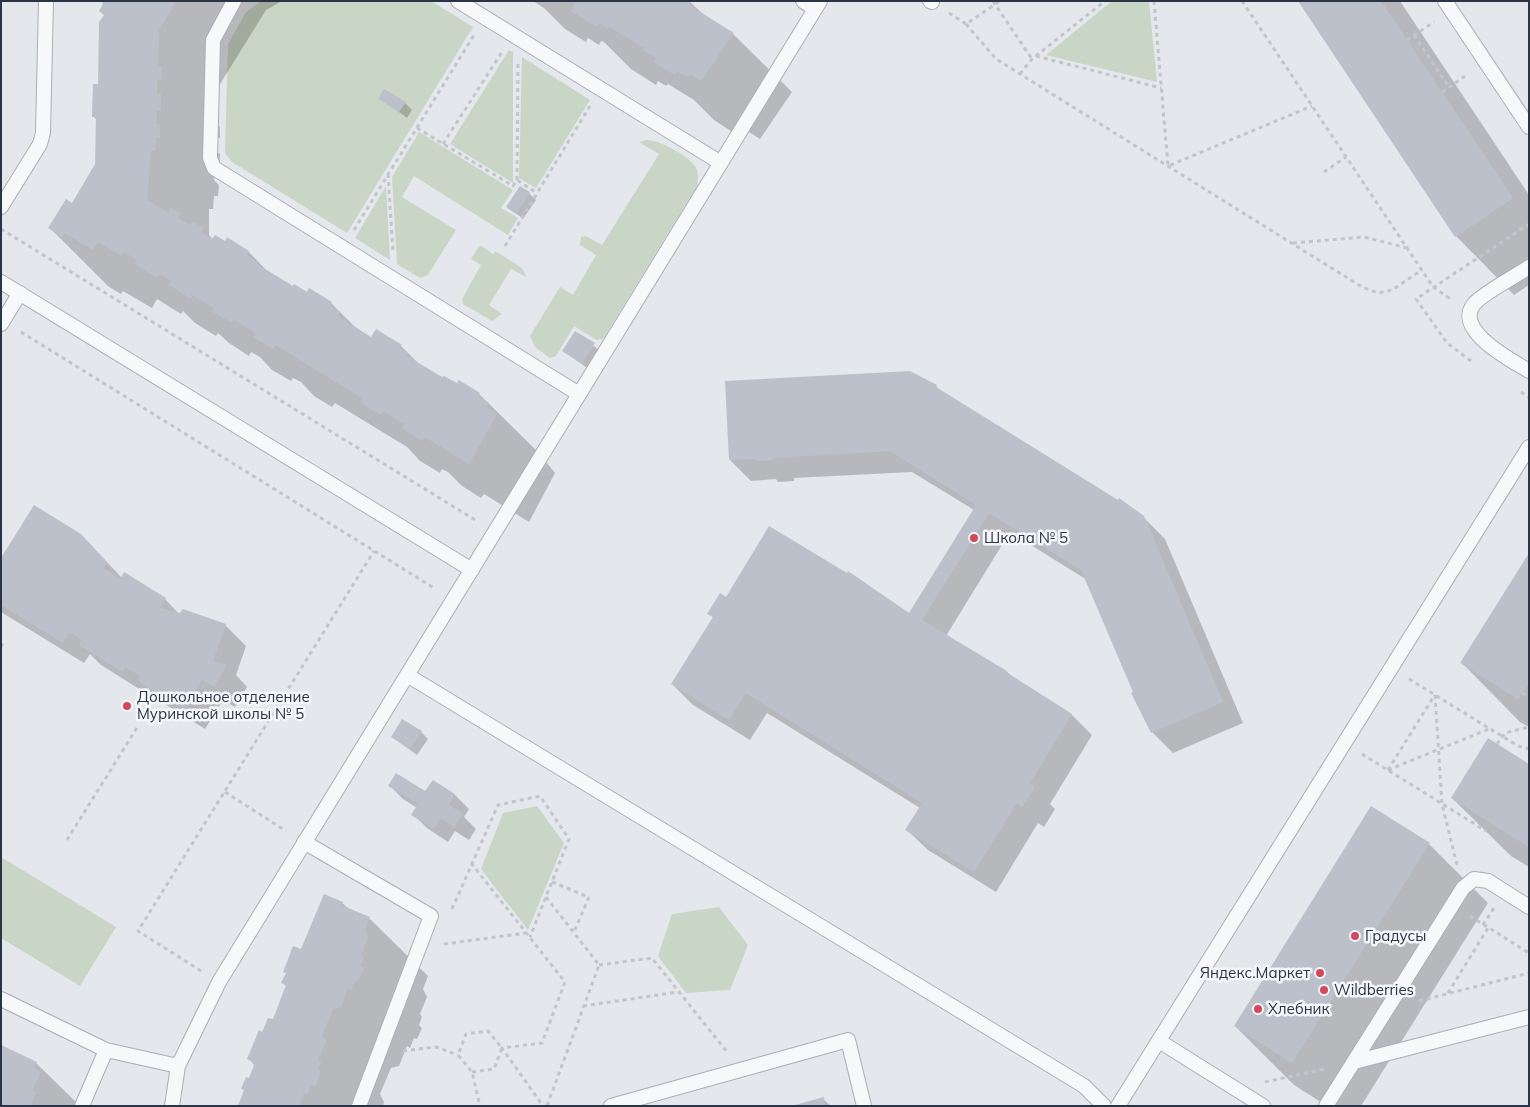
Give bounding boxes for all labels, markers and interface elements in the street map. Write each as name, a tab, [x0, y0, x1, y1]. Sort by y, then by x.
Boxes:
place label: Школа № 5	[984, 529, 1068, 547]
marker: Школа № 5	[968, 532, 980, 544]
place label: Дошкольное отделение Муринской школы № 5	[137, 688, 310, 723]
marker: Дошкольное отделение Муринской школы № 5	[121, 700, 133, 712]
place label: Градусы	[1365, 927, 1426, 945]
marker: Градусы	[1349, 930, 1361, 942]
place label: Яндекс.Маркет	[1200, 964, 1310, 982]
marker: Яндекс.Маркет	[1314, 967, 1326, 979]
place label: Wildberries	[1334, 981, 1414, 999]
marker: Wildberries	[1318, 984, 1330, 996]
place label: Хлебник	[1268, 1000, 1330, 1018]
marker: Хлебник	[1252, 1003, 1264, 1015]

